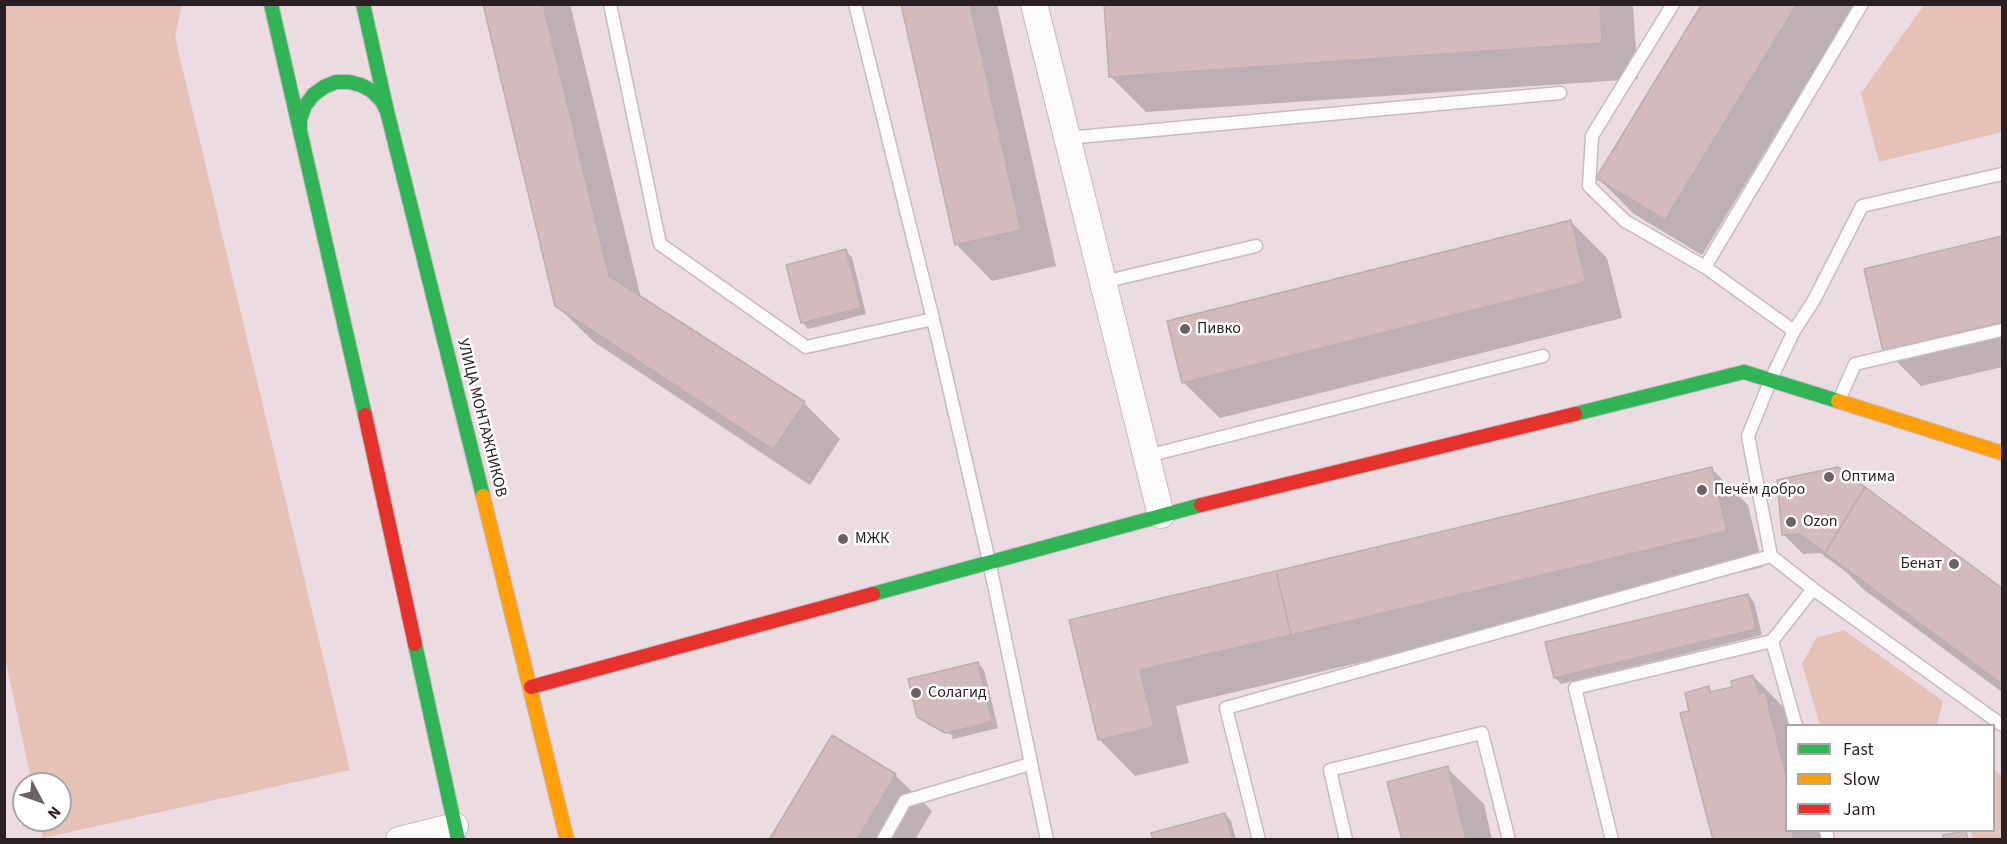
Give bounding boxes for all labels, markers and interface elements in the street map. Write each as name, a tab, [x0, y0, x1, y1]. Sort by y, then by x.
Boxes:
place label: Пивко	[1197, 319, 1241, 339]
marker: Пивко	[1178, 322, 1192, 336]
street label: УЛИЦА МОНТАЖНИКОВ	[452, 337, 510, 499]
place label: Оптима	[1841, 467, 1895, 487]
marker: Оптима	[1822, 470, 1836, 484]
place label: Печём добро	[1714, 480, 1805, 500]
marker: Печём добро	[1695, 483, 1709, 497]
place label: Ozon	[1803, 512, 1838, 532]
marker: Ozon	[1784, 515, 1798, 529]
place label: МЖК	[855, 529, 889, 549]
marker: МЖК	[836, 532, 850, 546]
place label: Бенат	[1901, 554, 1942, 574]
marker: Бенат	[1947, 557, 1961, 571]
place label: Солагид	[928, 683, 987, 703]
marker: Солагид	[909, 686, 923, 700]
legend	[1785, 724, 1995, 832]
text: Fast	[1843, 737, 1874, 762]
text: Slow	[1843, 767, 1880, 792]
north arrow	[12, 772, 72, 832]
text: Jam	[1843, 797, 1876, 822]
text: N	[42, 801, 66, 824]

